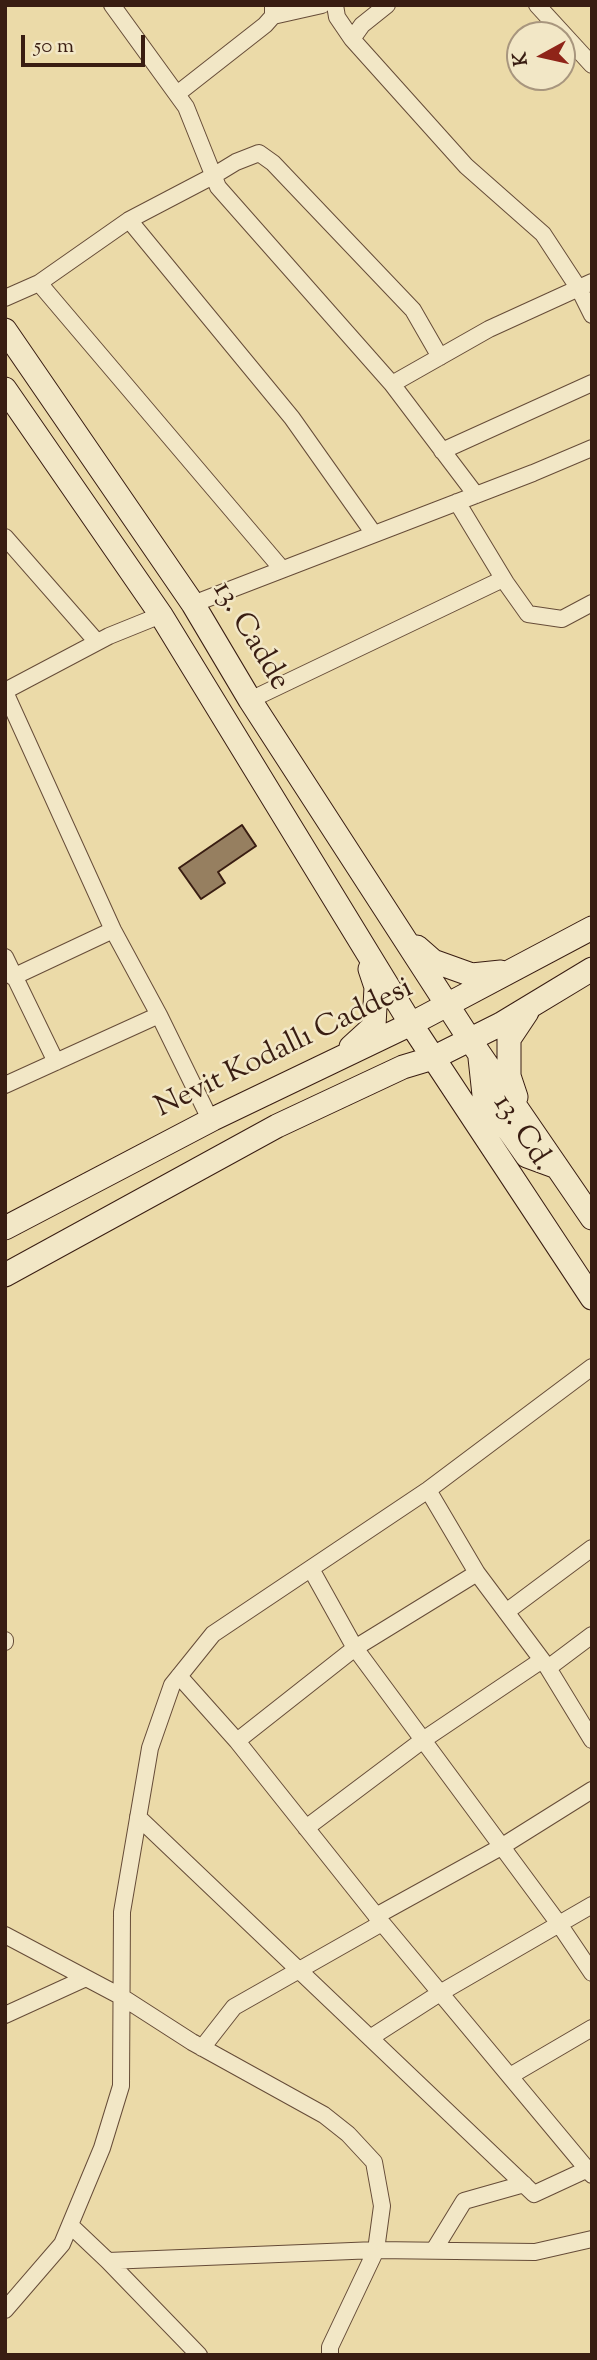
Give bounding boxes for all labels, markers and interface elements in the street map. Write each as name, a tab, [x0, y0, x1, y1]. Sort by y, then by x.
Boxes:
scale bar	[24, 21, 149, 65]
north arrow	[506, 21, 576, 91]
text: 50 m	[34, 32, 74, 62]
text: K	[507, 50, 536, 67]
street label: 13. Cadde	[202, 576, 296, 698]
street label: Nevit Kodallı Caddesi	[150, 972, 420, 1128]
street label: 13. Cd.	[483, 1089, 559, 1179]

